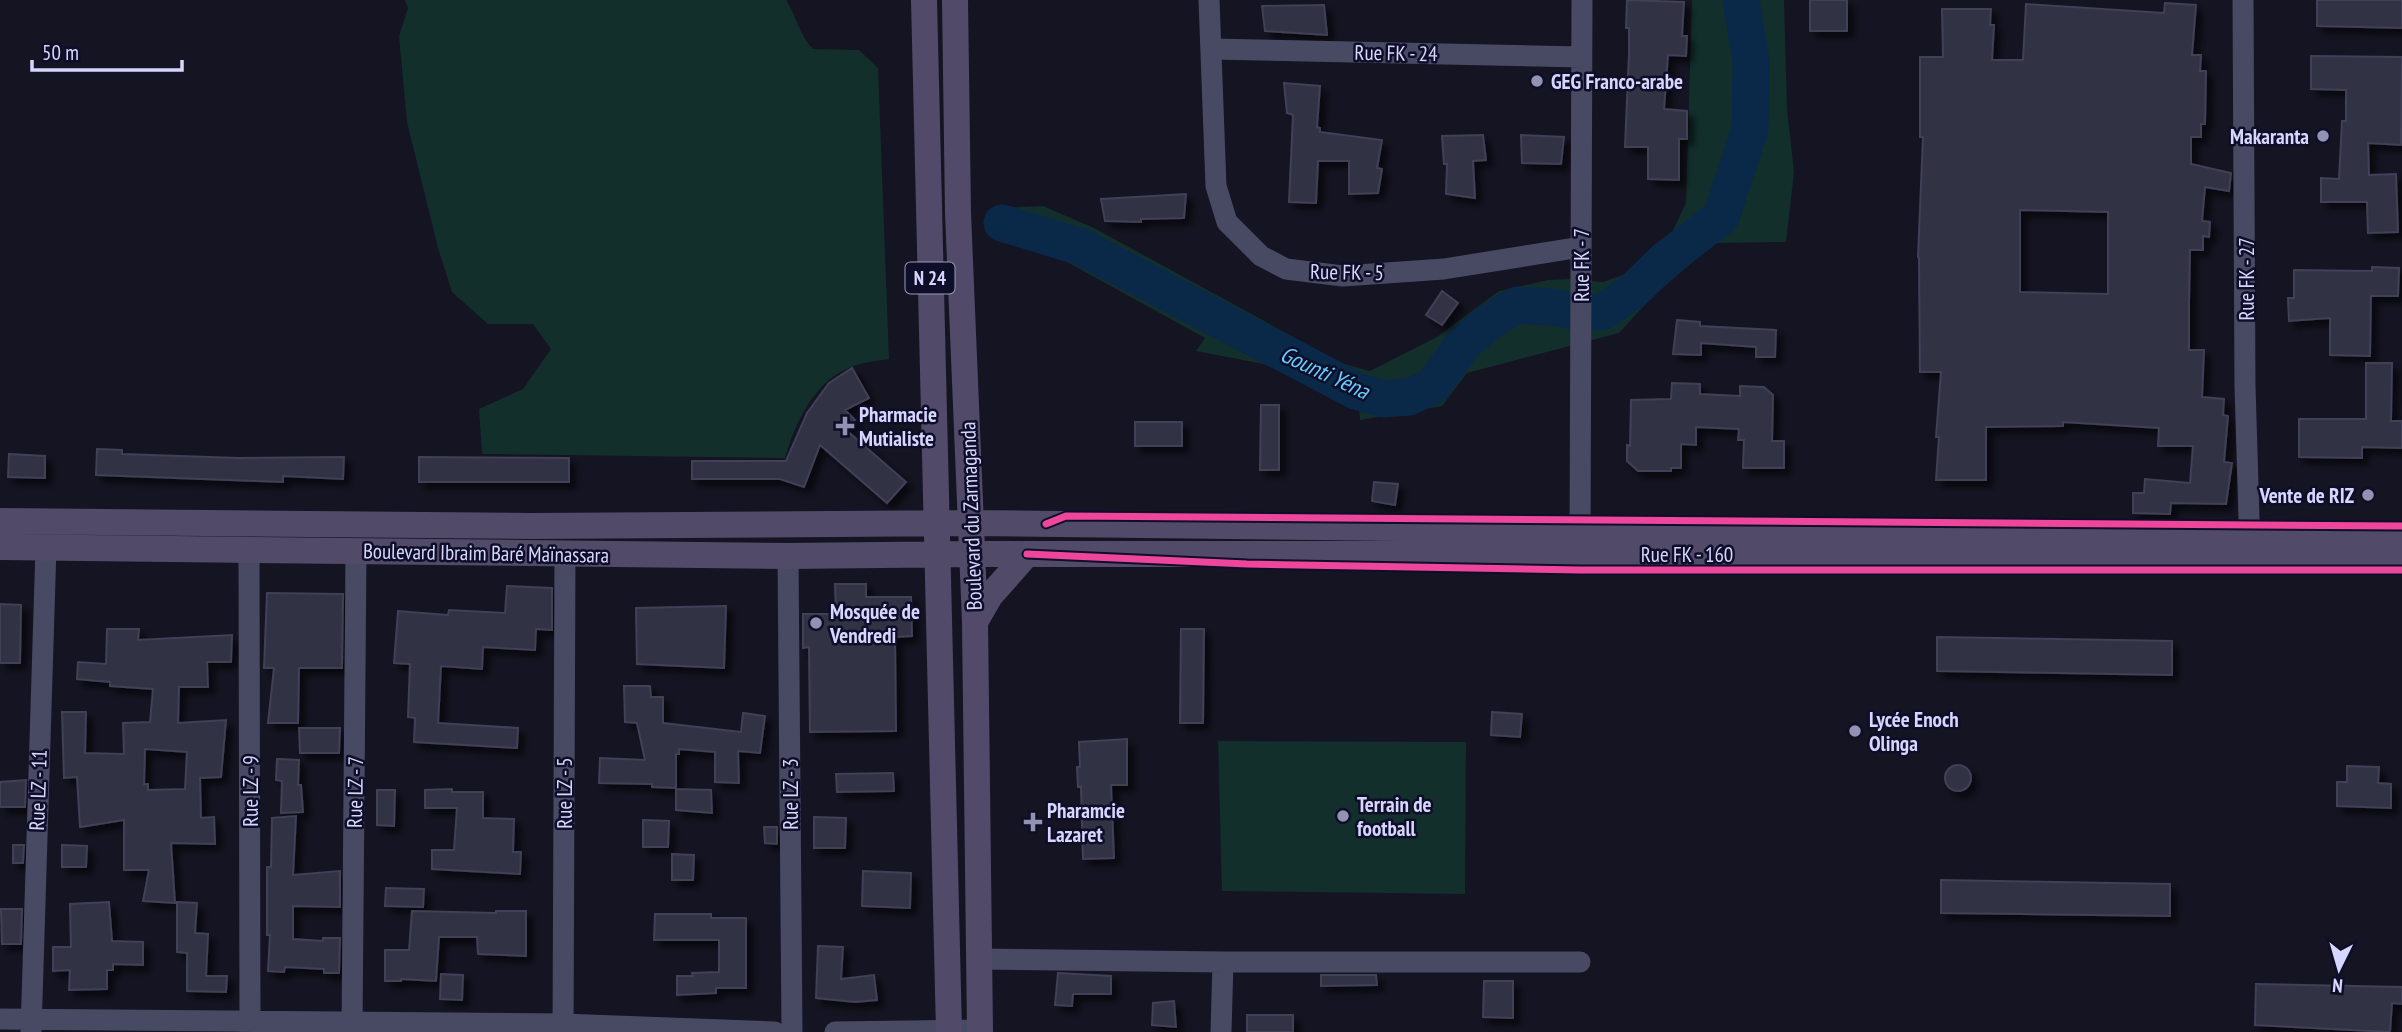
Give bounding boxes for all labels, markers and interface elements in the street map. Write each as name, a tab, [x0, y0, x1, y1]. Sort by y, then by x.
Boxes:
scale bar	[32, 28, 182, 72]
text: 50 m	[42, 39, 79, 66]
street label: Rue FK - 24	[1354, 39, 1438, 67]
place label: GEG Franco-arabe	[1551, 68, 1683, 95]
marker: GEG Franco-arabe	[1529, 73, 1545, 89]
place label: Makaranta	[2230, 123, 2309, 150]
marker: Makaranta	[2315, 128, 2331, 144]
street label: Rue FK - 7	[1568, 228, 1595, 302]
street label: Rue FK - 27	[2233, 237, 2260, 321]
street label: Rue FK - 5	[1310, 258, 1384, 286]
road number: N 24	[906, 262, 954, 294]
water label: Gounti Yéna	[1276, 339, 1376, 406]
place label: Pharmacie Mutialiste	[859, 401, 937, 452]
marker: Pharmacie Mutialiste	[837, 418, 853, 434]
street label: Boulevard du Zarmaganda	[954, 421, 988, 611]
place label: Vente de RIZ	[2258, 482, 2354, 509]
marker: Vente de RIZ	[2360, 487, 2376, 503]
street label: Boulevard Ibraim Baré Maïnassara	[363, 537, 609, 569]
street label: Rue FK - 160	[1641, 541, 1733, 568]
place label: Mosquée de Vendredi	[829, 598, 920, 649]
marker: Mosquée de Vendredi	[808, 615, 824, 631]
place label: Lycée Enoch Olinga	[1869, 706, 1959, 757]
marker: Lycée Enoch Olinga	[1847, 723, 1863, 739]
street label: Rue LZ - 11	[23, 749, 53, 831]
street label: Rue LZ - 9	[237, 755, 264, 827]
street label: Rue LZ - 7	[341, 756, 369, 828]
street label: Rue LZ - 5	[551, 757, 578, 829]
street label: Rue LZ - 3	[777, 758, 804, 830]
place label: Terrain de football	[1357, 791, 1432, 842]
place label: Pharamcie Lazaret	[1047, 797, 1125, 848]
marker: Terrain de football	[1335, 808, 1351, 824]
marker: Pharamcie Lazaret	[1025, 814, 1041, 830]
north arrow	[2304, 934, 2374, 1004]
text: N	[2331, 974, 2344, 998]

